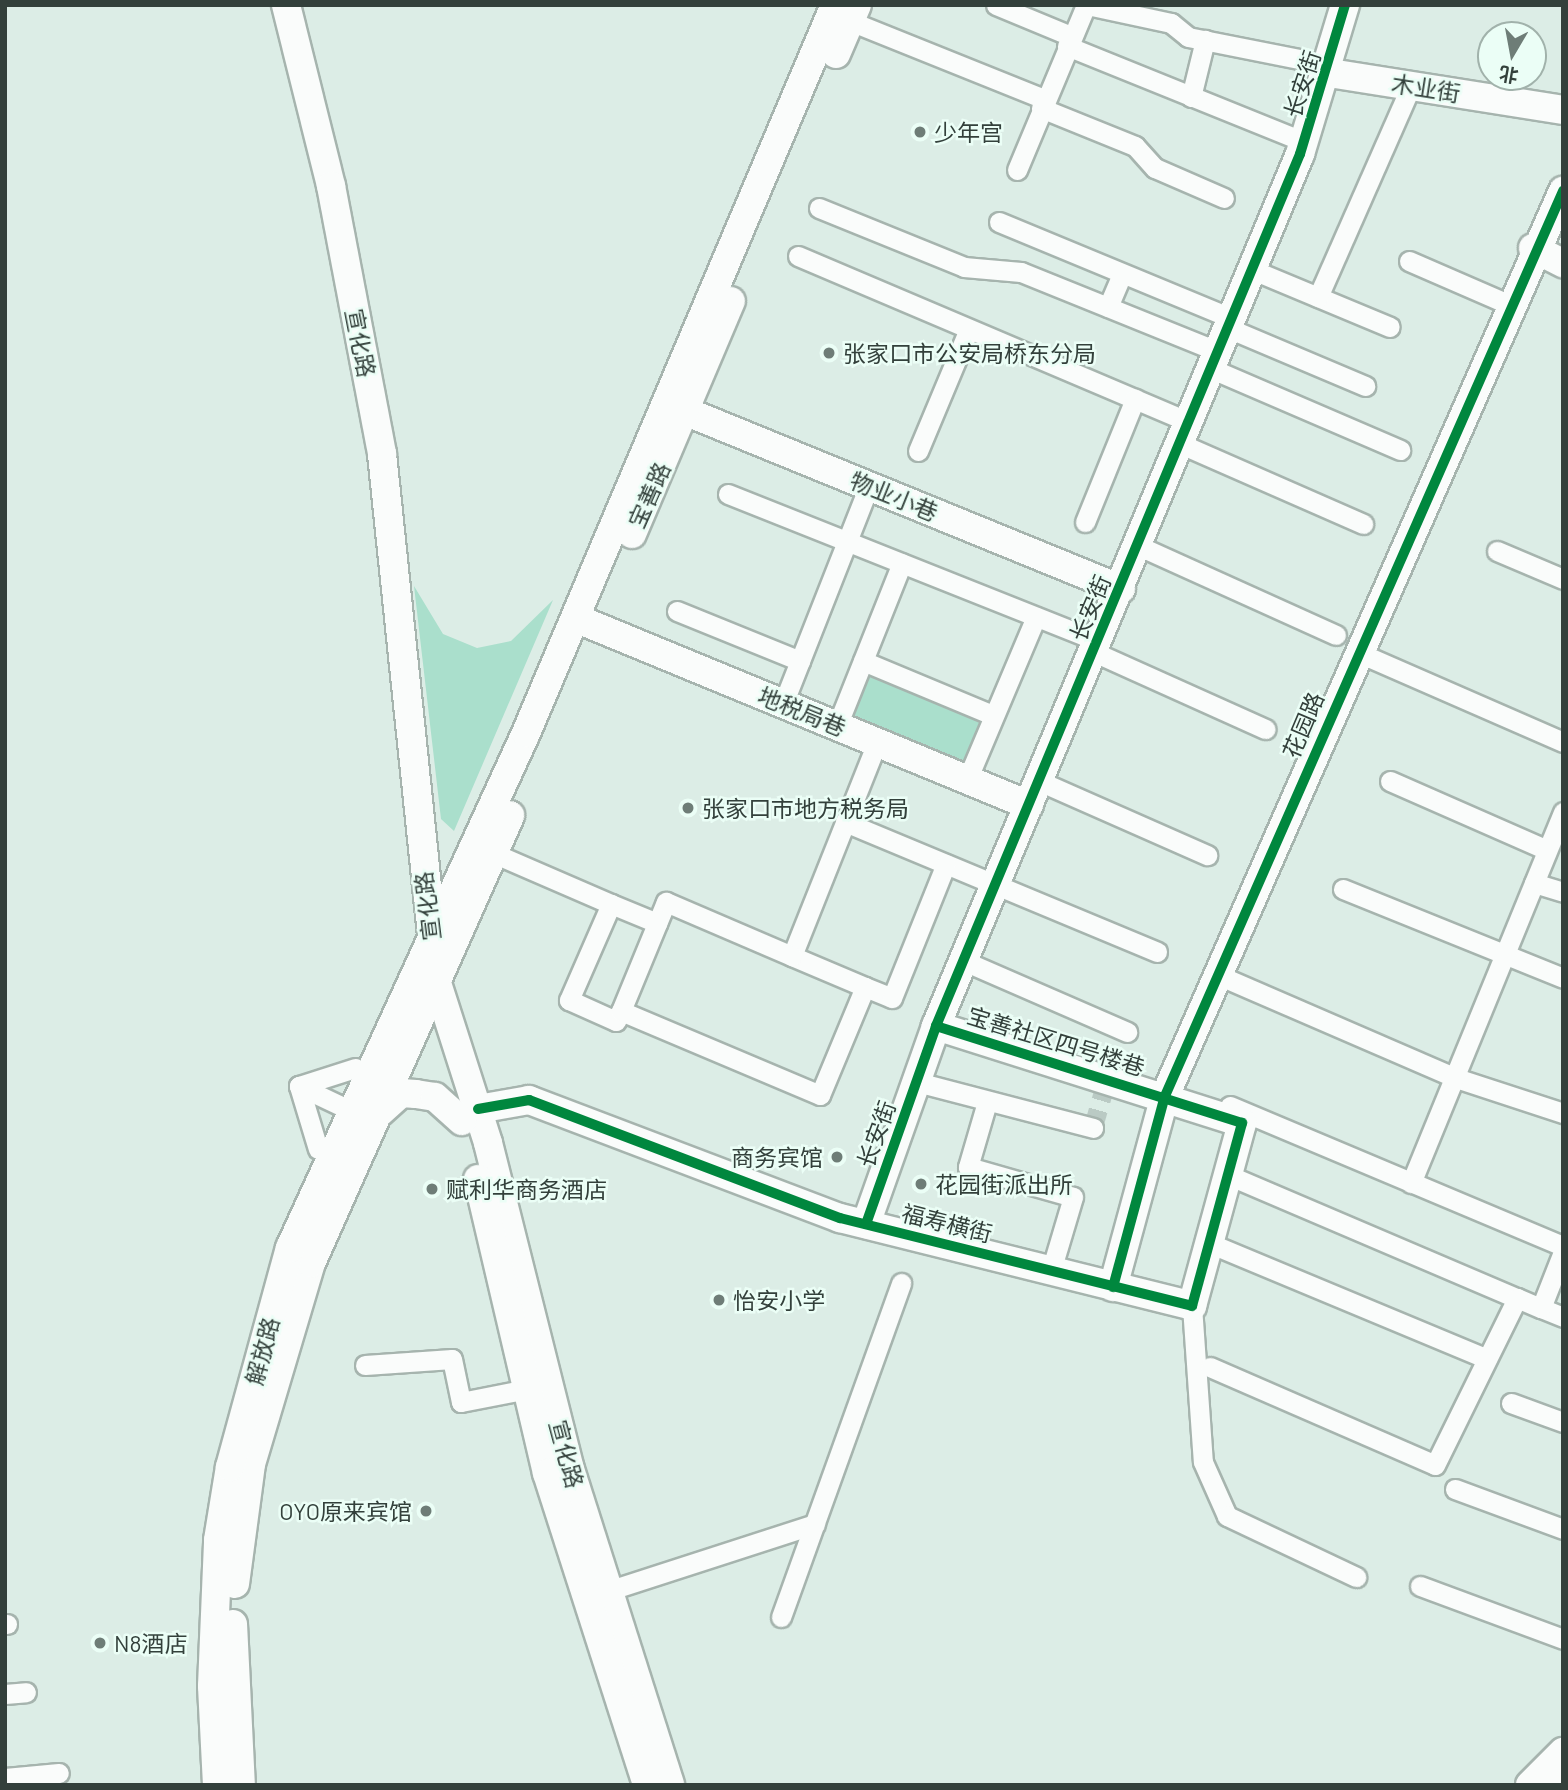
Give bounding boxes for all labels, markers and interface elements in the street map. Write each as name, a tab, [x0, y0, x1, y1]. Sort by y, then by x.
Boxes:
north arrow	[1477, 21, 1547, 91]
street label: 长安街	[1278, 47, 1326, 121]
text: 北	[1497, 62, 1520, 88]
street label: 木业街	[1390, 69, 1462, 107]
place label: 少年宫	[934, 118, 1003, 146]
marker: 少年宫	[912, 124, 928, 140]
street label: 宣化路	[341, 307, 381, 379]
place label: 张家口市公安局桥东分局	[843, 339, 1096, 367]
marker: 张家口市公安局桥东分局	[821, 345, 837, 361]
street label: 宝善路	[622, 458, 676, 532]
street label: 物业小巷	[846, 466, 942, 526]
street label: 长安街	[1064, 571, 1116, 645]
street label: 地税局巷	[754, 681, 850, 741]
street label: 花园路	[1277, 688, 1329, 762]
place label: 张家口市地方税务局	[702, 794, 909, 822]
marker: 张家口市地方税务局	[680, 800, 696, 816]
street label: 宣化路	[409, 870, 445, 942]
street label: 宝善社区四号楼巷	[964, 1001, 1148, 1081]
street label: 长安街	[851, 1097, 901, 1171]
place label: 商务宾馆	[731, 1143, 823, 1171]
marker: 商务宾馆	[829, 1149, 845, 1165]
place label: 花园街派出所	[935, 1170, 1073, 1198]
place label: 赋利华商务酒店	[446, 1175, 607, 1203]
marker: 花园街派出所	[913, 1176, 929, 1192]
marker: 赋利华商务酒店	[424, 1181, 440, 1197]
street label: 福寿横街	[899, 1198, 995, 1248]
place label: 怡安小学	[733, 1286, 825, 1314]
marker: 怡安小学	[711, 1292, 727, 1308]
street label: 解放路	[240, 1314, 284, 1388]
street label: 宣化路	[545, 1417, 589, 1491]
place label: OYO原来宾馆	[279, 1497, 412, 1525]
marker: OYO原来宾馆	[418, 1503, 434, 1519]
place label: N8酒店	[114, 1629, 188, 1657]
marker: N8酒店	[92, 1635, 108, 1651]

